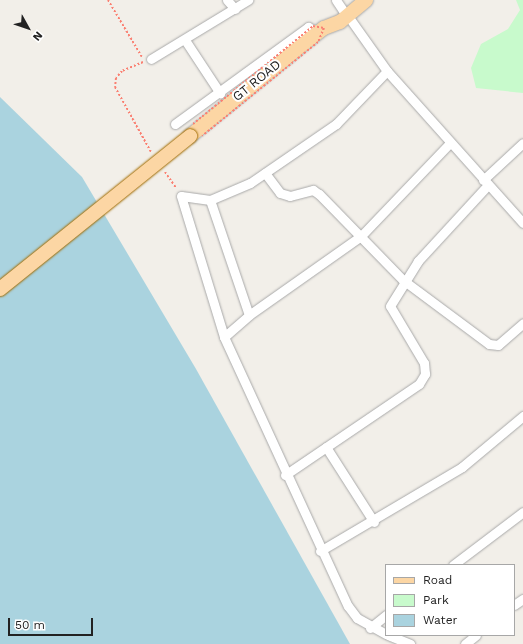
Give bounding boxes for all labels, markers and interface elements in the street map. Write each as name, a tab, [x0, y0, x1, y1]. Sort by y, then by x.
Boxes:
north arrow	[8, 8, 48, 48]
text: N	[30, 29, 45, 43]
street label: GT ROAD	[230, 57, 284, 105]
legend	[385, 564, 515, 636]
text: Road	[423, 573, 452, 587]
text: Park	[423, 593, 449, 607]
scale bar	[10, 610, 95, 636]
text: Water	[423, 613, 457, 627]
text: 50 m	[15, 618, 45, 632]

